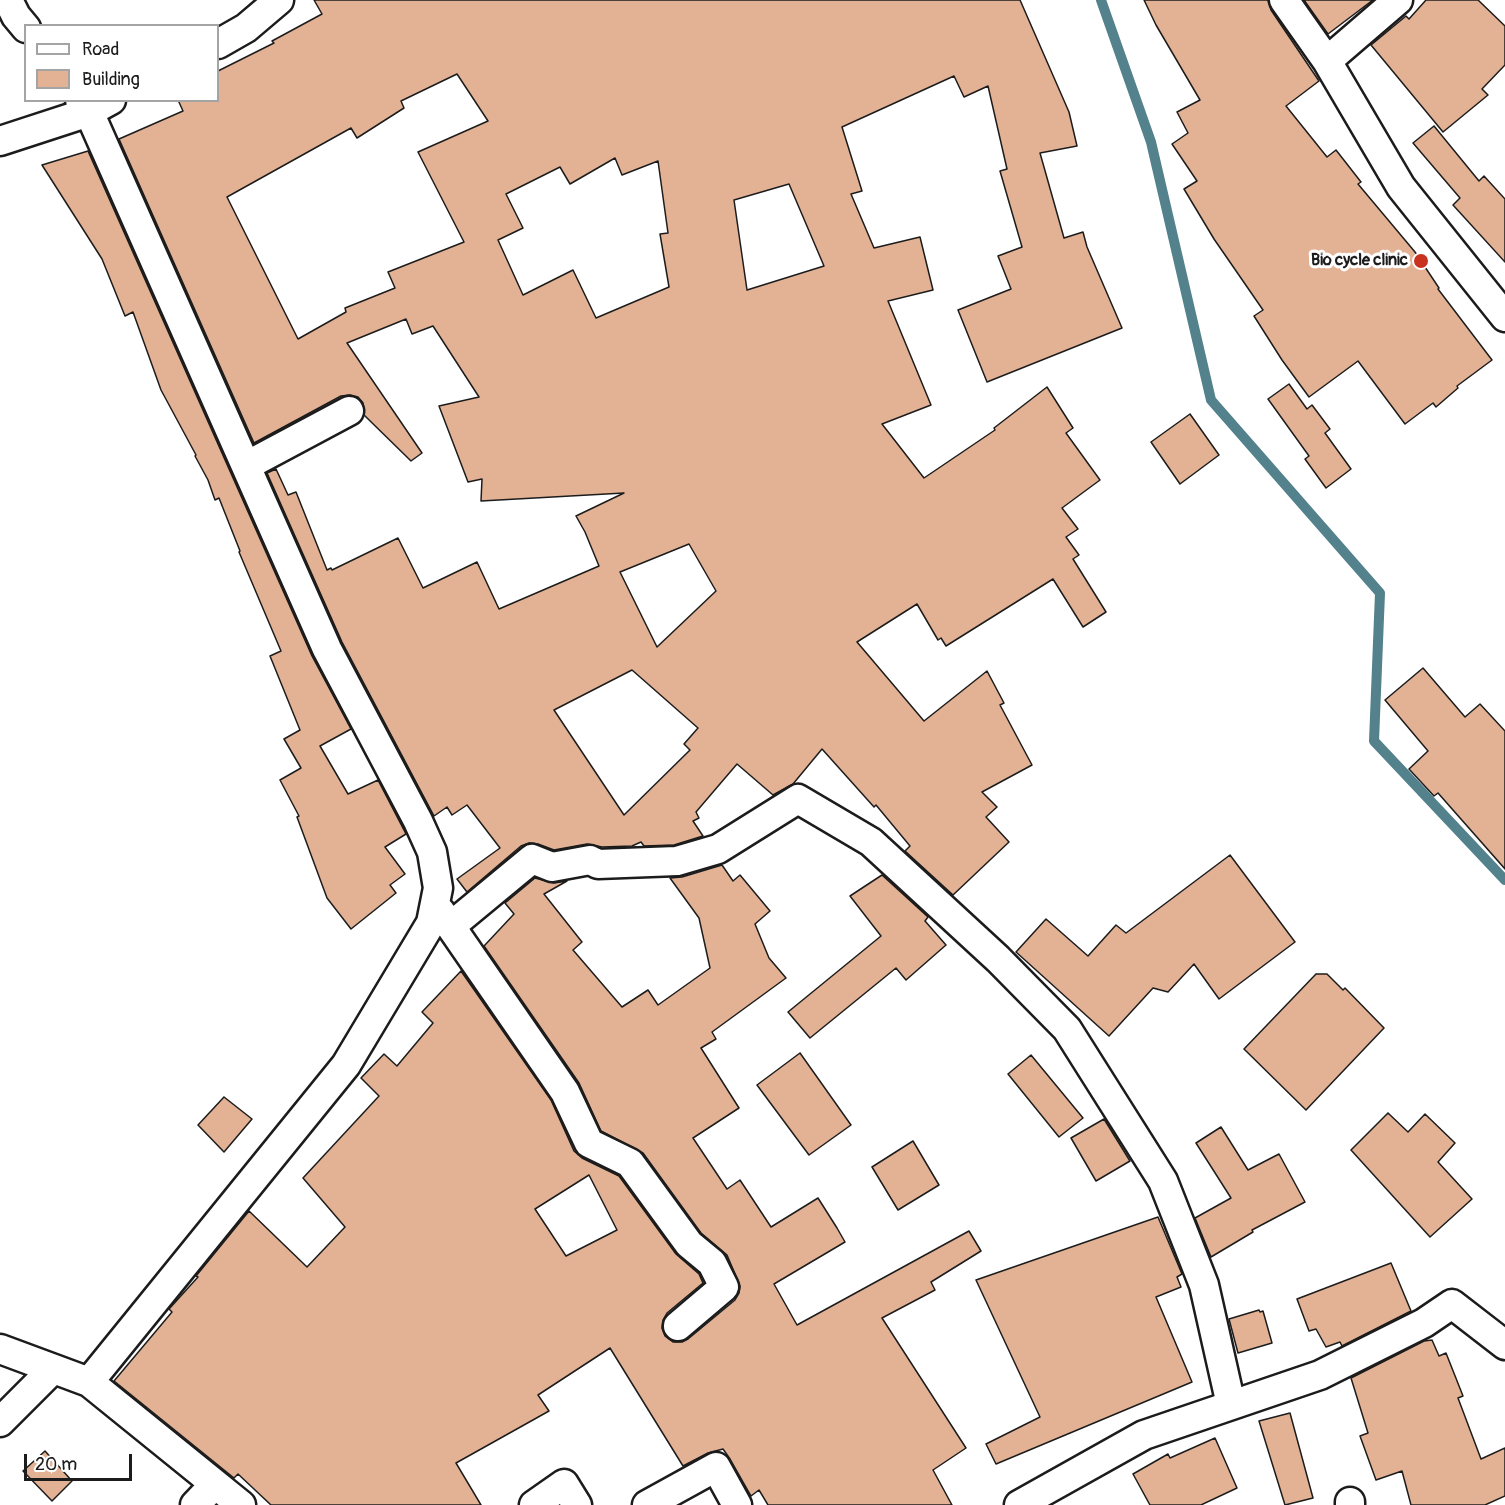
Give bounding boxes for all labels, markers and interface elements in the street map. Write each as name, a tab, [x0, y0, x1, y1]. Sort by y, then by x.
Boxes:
legend	[24, 24, 219, 102]
text: Road	[82, 38, 119, 61]
text: Building	[82, 68, 140, 91]
place label: Bio cycle clinic	[1311, 251, 1408, 271]
marker: Bio cycle clinic	[1412, 252, 1430, 270]
scale bar	[27, 1442, 135, 1480]
text: 20 m	[35, 1453, 77, 1476]

